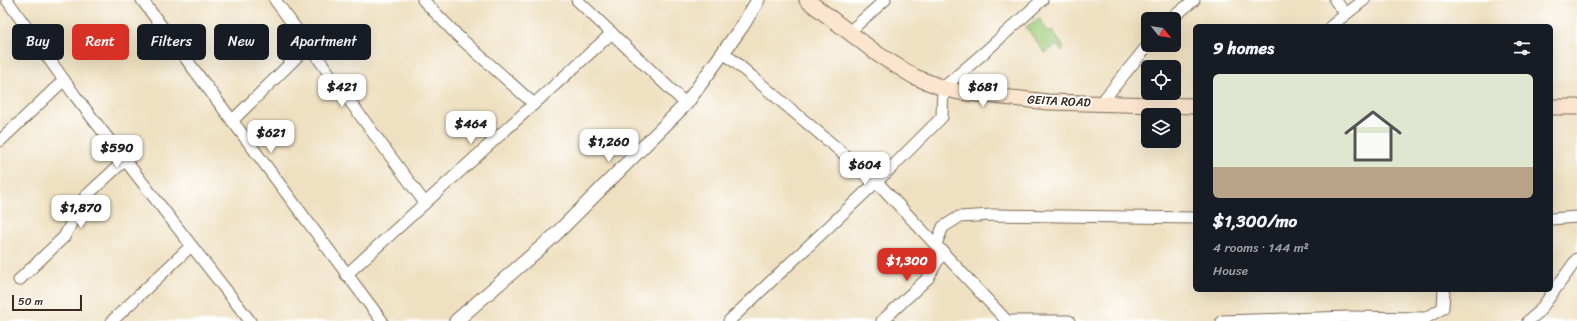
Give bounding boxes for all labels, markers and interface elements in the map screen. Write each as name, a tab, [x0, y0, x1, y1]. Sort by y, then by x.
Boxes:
north arrow	[1141, 12, 1181, 52]
map controls	[1141, 12, 1181, 148]
chip: Buy	[12, 24, 64, 60]
chip: Rent	[72, 24, 129, 60]
chip: Filters	[137, 24, 206, 60]
chip: New	[214, 24, 269, 60]
chip: Apartment	[277, 24, 371, 60]
text: 9 homes	[1213, 33, 1274, 63]
icon: filters	[1511, 37, 1533, 59]
button: locate	[1141, 60, 1181, 100]
pin: $421	[318, 74, 366, 108]
pin: $681	[959, 74, 1007, 108]
text: $421	[327, 75, 357, 98]
text: $681	[968, 75, 998, 98]
street label: GEITA ROAD	[1027, 88, 1092, 114]
icon: home	[1337, 100, 1409, 172]
button: layers	[1141, 108, 1181, 148]
pin: $464	[447, 111, 495, 145]
text: $464	[455, 112, 487, 135]
pin: $621	[247, 120, 295, 154]
text: $621	[256, 121, 286, 144]
pin: $1,260	[576, 129, 642, 163]
text: $1,260	[589, 130, 629, 153]
pin: $590	[93, 135, 141, 169]
text: $590	[101, 136, 133, 159]
pin: $604	[841, 152, 889, 186]
text: $604	[849, 153, 881, 176]
pin: $1,870	[48, 195, 114, 229]
text: $1,870	[60, 196, 102, 219]
text: $1,300/mo	[1213, 206, 1297, 236]
text: 4 rooms · 144 m²	[1213, 236, 1309, 259]
pin: $1,300	[874, 248, 940, 282]
text: $1,300	[886, 249, 928, 272]
text: House	[1213, 259, 1248, 282]
text: 50 m	[18, 292, 43, 311]
scale bar	[12, 293, 82, 312]

